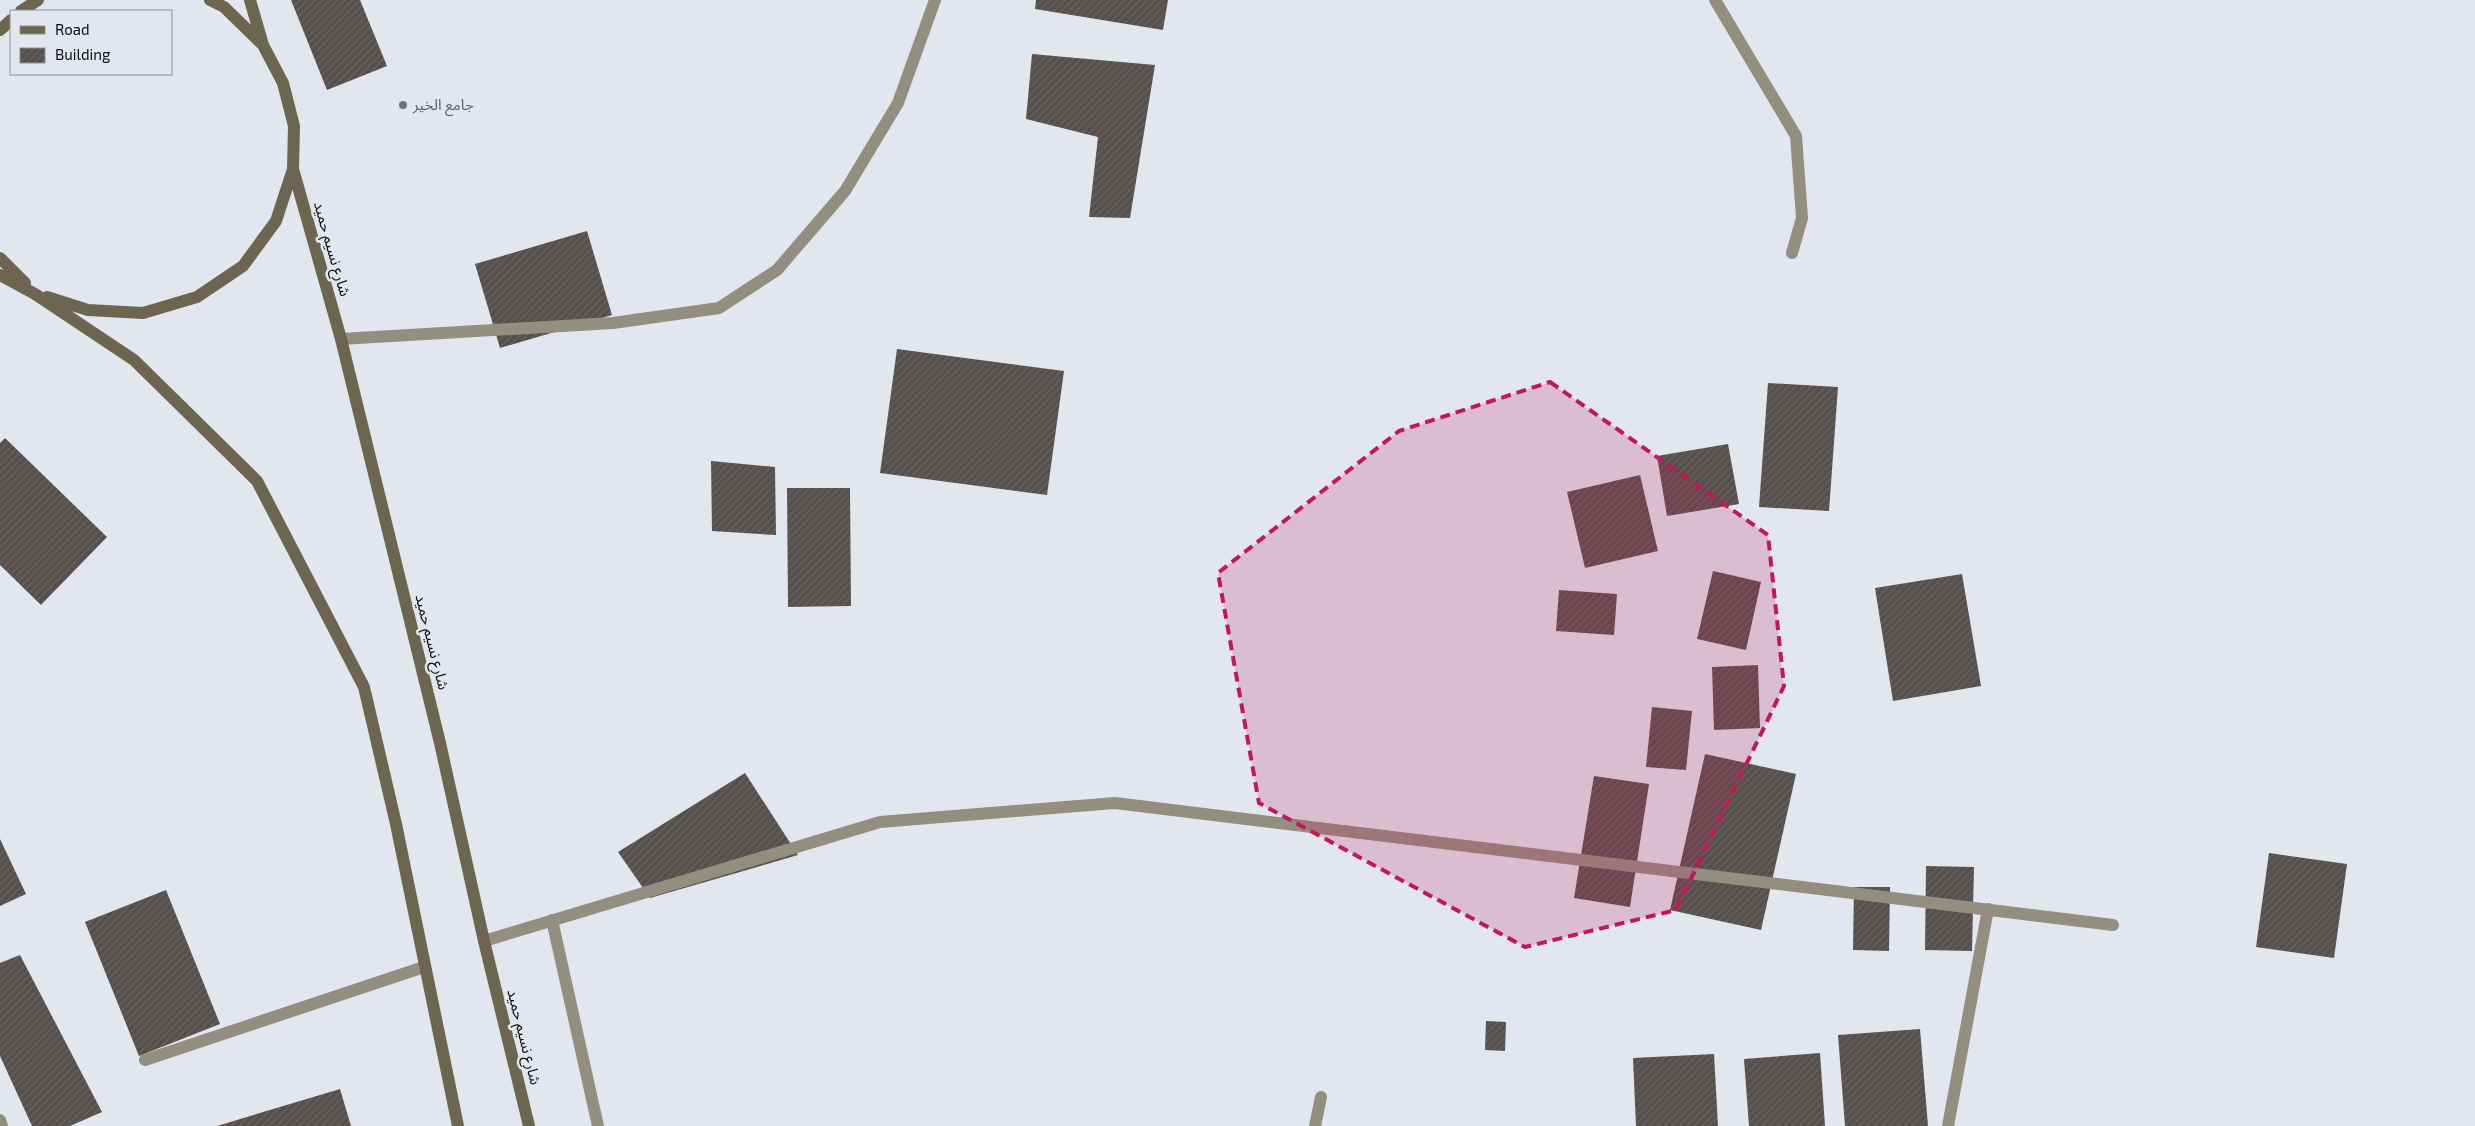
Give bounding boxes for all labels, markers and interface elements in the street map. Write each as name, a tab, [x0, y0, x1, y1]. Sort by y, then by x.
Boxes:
legend	[10, 10, 172, 75]
text: Road	[55, 20, 90, 38]
text: Building	[55, 45, 111, 63]
place label: جامع الخير	[412, 95, 474, 117]
marker: جامع الخير	[397, 99, 409, 111]
street label: شارع نسيم حميد	[307, 199, 355, 300]
street label: شارع نسيم حميد	[409, 592, 454, 693]
street label: شارع نسيم حميد	[501, 987, 546, 1088]

